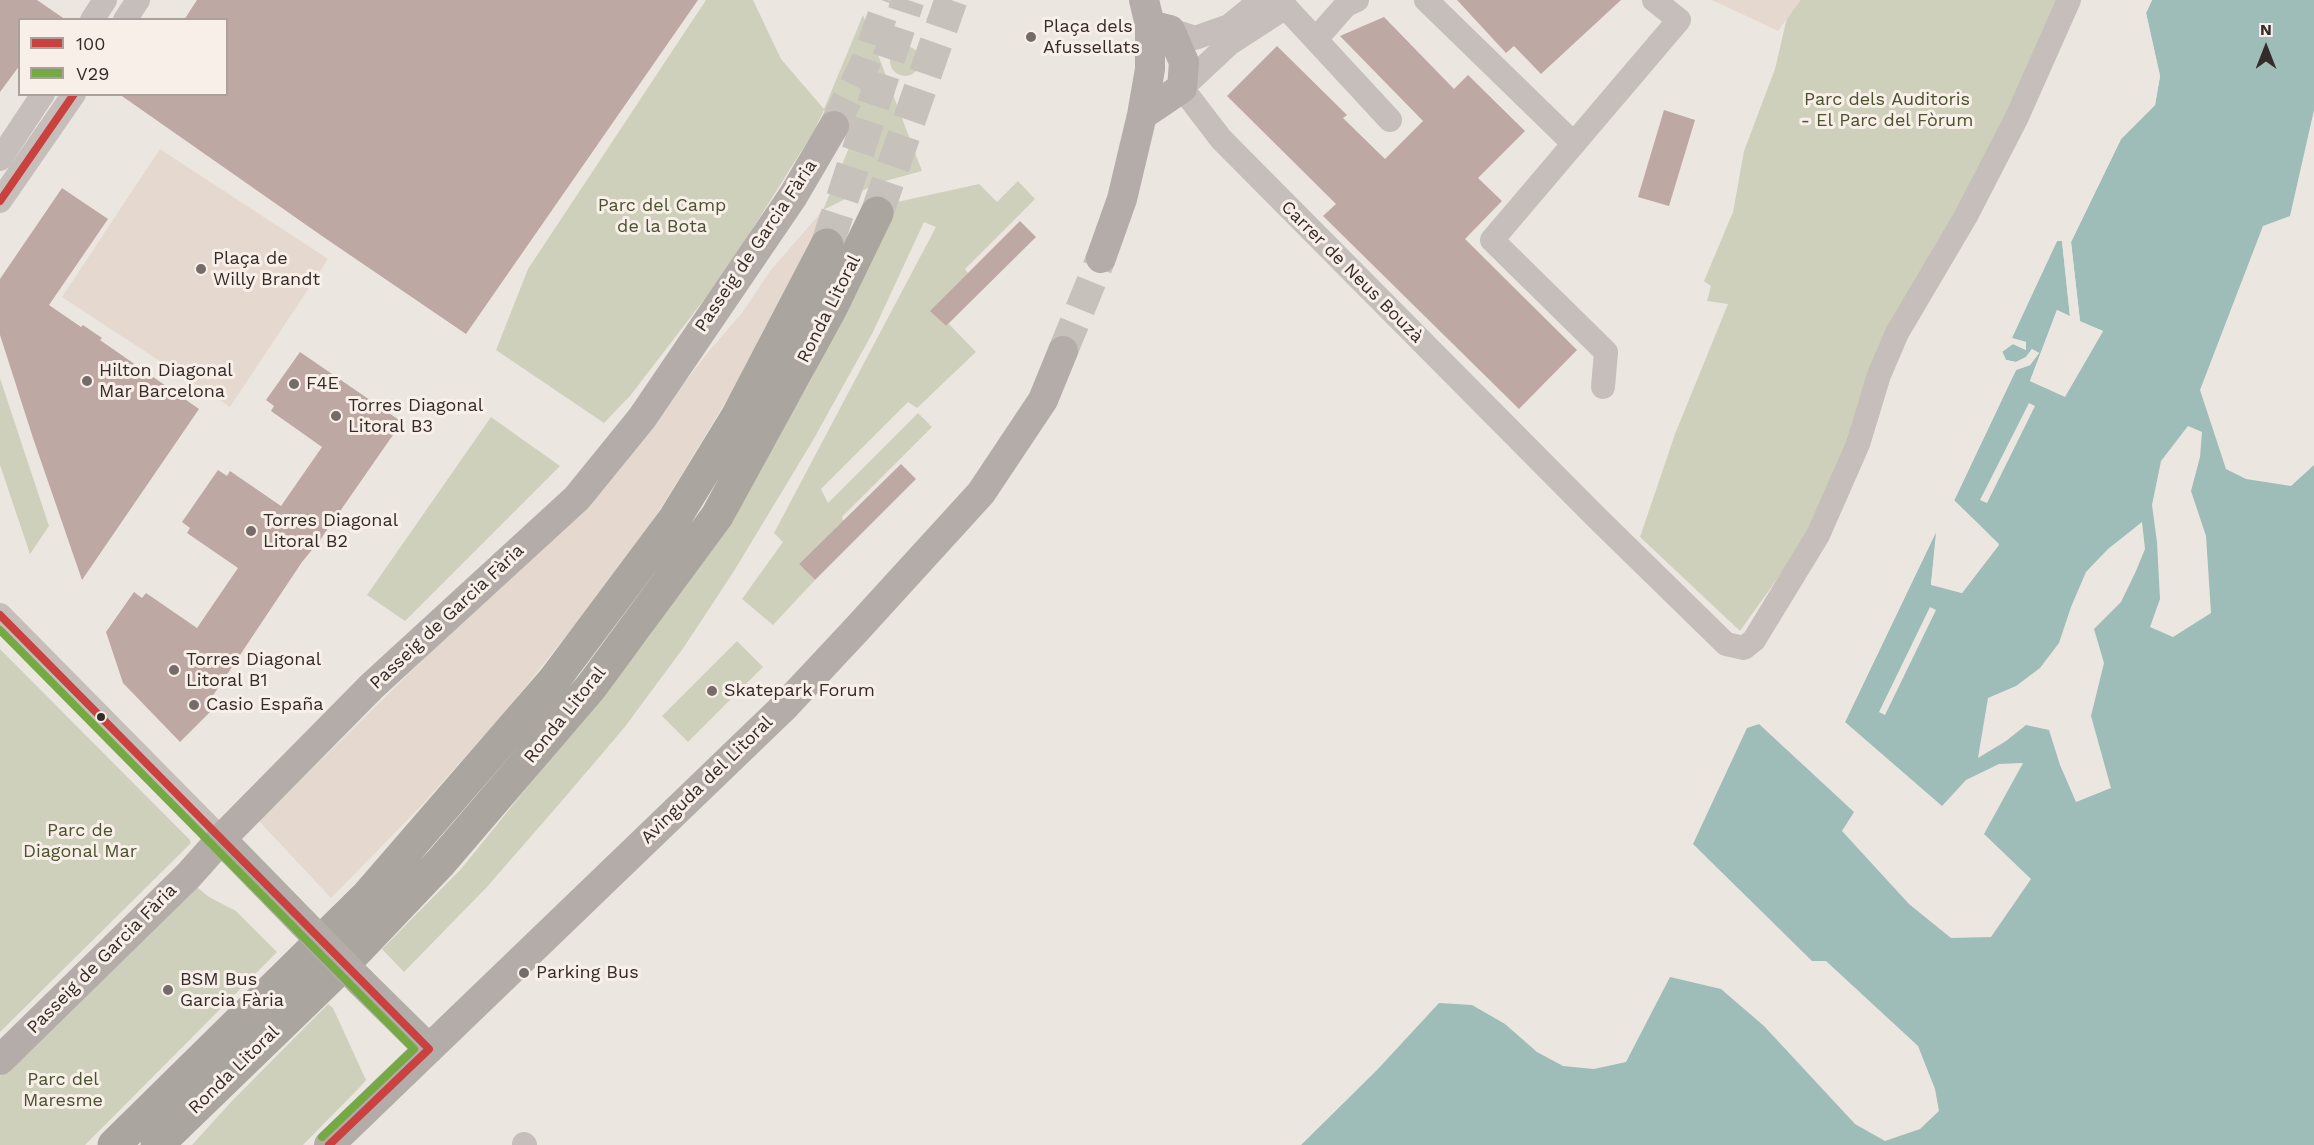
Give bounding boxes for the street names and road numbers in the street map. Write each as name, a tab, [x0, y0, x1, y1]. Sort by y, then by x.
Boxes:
street label: Passeig de Garcia Fària	[690, 156, 822, 336]
street label: Carrer de Neus Bouzà	[1276, 196, 1428, 348]
street label: Ronda Litoral	[793, 252, 865, 366]
street label: Passeig de Garcia Fària	[365, 540, 529, 694]
street label: Ronda Litoral	[520, 662, 610, 768]
street label: Avinguda del Litoral	[637, 711, 777, 849]
street label: Passeig de Garcia Fària	[23, 880, 181, 1038]
street label: Ronda Litoral	[184, 1021, 284, 1119]

